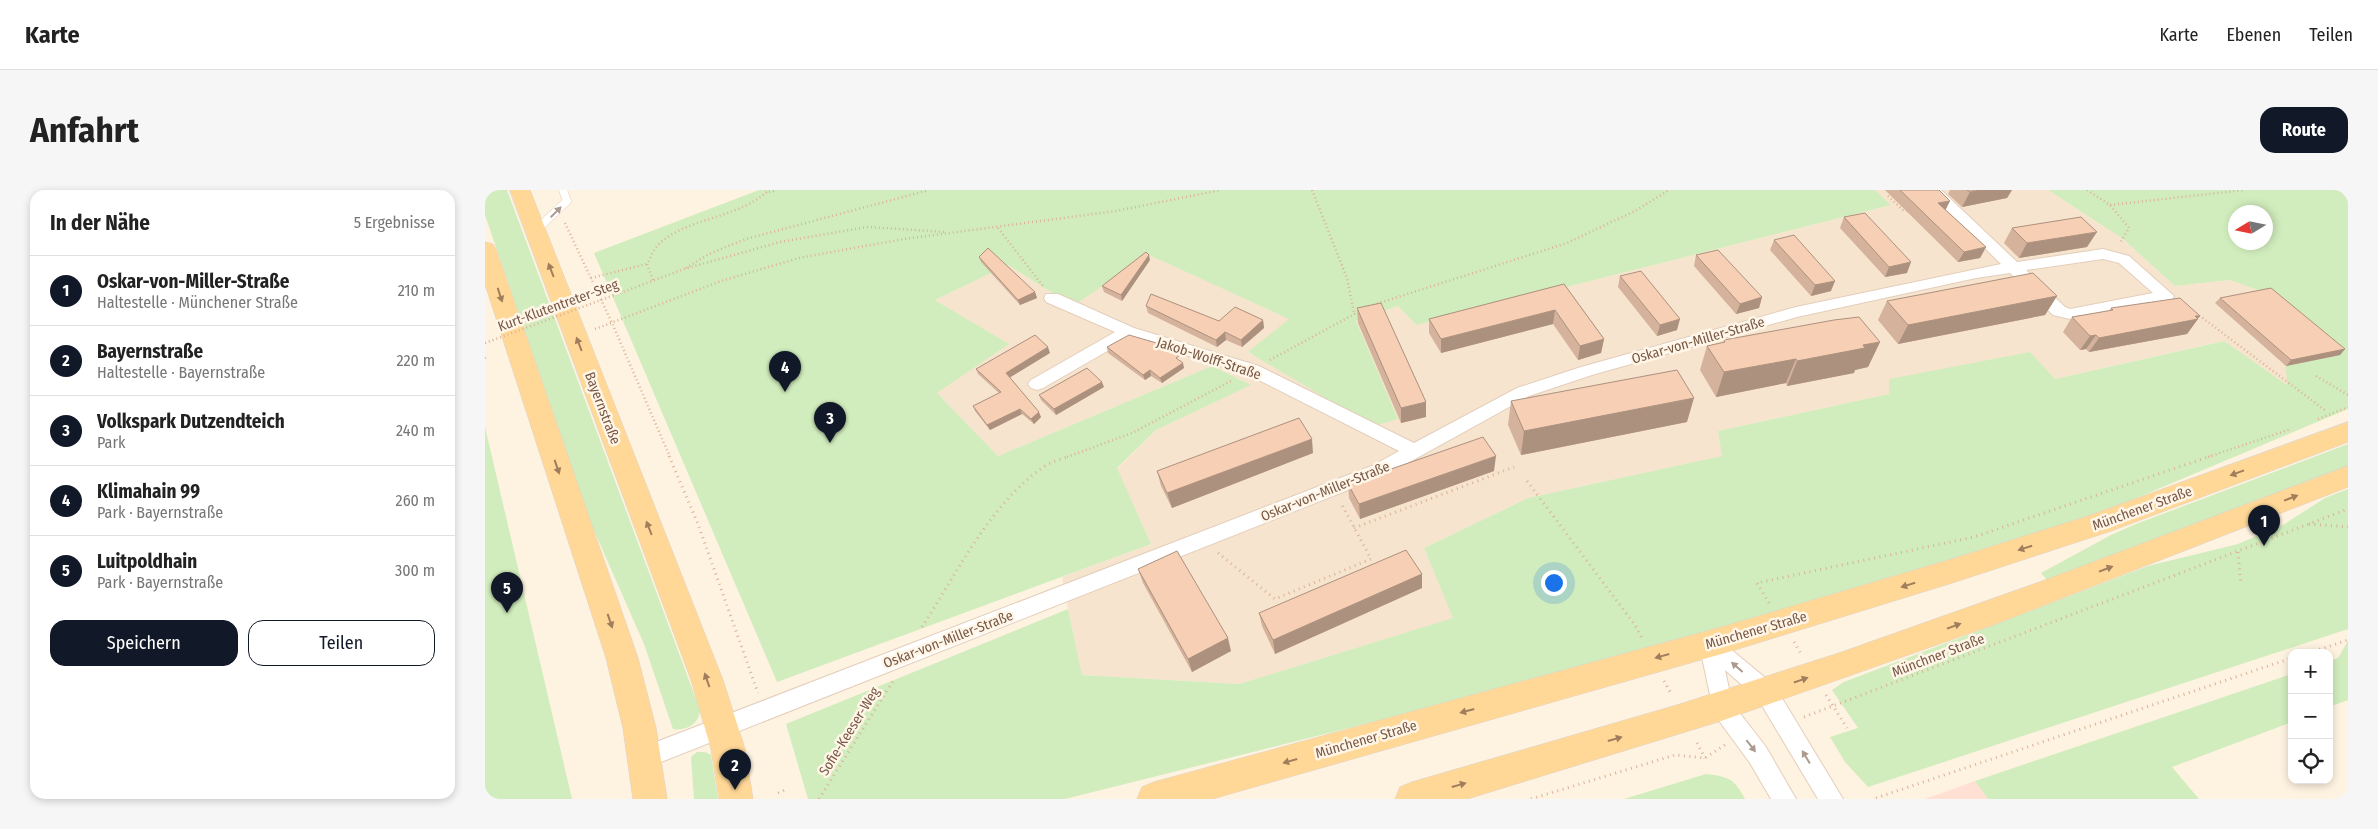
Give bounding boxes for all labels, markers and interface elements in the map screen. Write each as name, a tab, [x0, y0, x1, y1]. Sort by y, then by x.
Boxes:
text: Karte	[25, 21, 80, 49]
text: Karte	[2159, 24, 2198, 46]
text: Ebenen	[2226, 24, 2281, 46]
text: Teilen	[2309, 24, 2353, 46]
button: Route	[2260, 107, 2348, 153]
text: Anfahrt	[30, 109, 139, 151]
north arrow	[2228, 205, 2273, 250]
one-way arrow	[550, 207, 562, 219]
text: In der Nähe	[50, 210, 150, 236]
text: 5 Ergebnisse	[354, 213, 435, 232]
one-way arrow	[546, 262, 554, 277]
text: Oskar-von-Miller-Straße	[97, 270, 289, 293]
street label: Kurt-Klutentreter-Steg	[496, 276, 621, 335]
text: 1	[63, 281, 69, 300]
text: 210 m	[398, 281, 435, 300]
one-way arrow	[497, 288, 504, 303]
text: Haltestelle · Münchener Straße	[97, 293, 298, 312]
street label: Oskar-von-Miller-Straße	[1630, 313, 1767, 368]
street label: Jakob-Wolff-Straße	[1155, 334, 1263, 383]
one-way arrow	[575, 336, 582, 351]
text: Bayernstraße	[97, 340, 203, 363]
text: 2	[62, 351, 70, 370]
text: 220 m	[396, 351, 435, 370]
pin: 4	[769, 351, 801, 392]
text: Haltestelle · Bayernstraße	[97, 363, 265, 382]
street label: Bayernstraße	[581, 370, 624, 447]
pin: 3	[814, 402, 846, 443]
text: Volkspark Dutzendteich	[97, 410, 285, 433]
text: 3	[62, 421, 70, 440]
text: 240 m	[396, 421, 435, 440]
text: Park	[97, 433, 125, 452]
street label: Oskar-von-Miller-Straße	[1258, 458, 1392, 525]
one-way arrow	[553, 460, 561, 475]
one-way arrow	[2229, 470, 2244, 477]
text: Klimahain 99	[97, 480, 200, 503]
street label: Münchener Straße	[2090, 483, 2194, 534]
text: 4	[62, 491, 70, 510]
text: 260 m	[396, 491, 435, 510]
one-way arrow	[2284, 494, 2299, 502]
text: Park · Bayernstraße	[97, 503, 223, 522]
pin: 1	[2248, 505, 2280, 546]
one-way arrow	[645, 520, 653, 535]
one-way arrow	[2017, 544, 2032, 552]
text: Luitpoldhain	[97, 550, 197, 573]
text: 5	[62, 561, 70, 580]
text: 300 m	[395, 561, 435, 580]
one-way arrow	[2099, 565, 2114, 572]
your location	[1541, 570, 1567, 596]
pin: 5	[491, 572, 523, 613]
text: Park · Bayernstraße	[97, 573, 223, 592]
one-way arrow	[1900, 581, 1915, 589]
street label: Oskar-von-Miller-Straße	[881, 607, 1015, 672]
street label: Münchener Straße	[1703, 608, 1809, 653]
one-way arrow	[607, 613, 614, 628]
button: Speichern	[50, 620, 238, 666]
button: Teilen	[248, 620, 435, 666]
one-way arrow	[1947, 622, 1962, 630]
street label: Münchner Straße	[1890, 630, 1987, 681]
map controls	[2288, 649, 2333, 784]
button: +	[2288, 649, 2333, 694]
one-way arrow	[1655, 653, 1670, 661]
one-way arrow	[1731, 662, 1744, 673]
one-way arrow	[702, 672, 710, 687]
one-way arrow	[1794, 676, 1809, 684]
street label: Sofie-Keeser-Weg	[815, 684, 884, 779]
button: −	[2288, 694, 2333, 739]
one-way arrow	[1459, 708, 1474, 716]
street label: Münchener Straße	[1313, 717, 1419, 762]
one-way arrow	[1608, 735, 1623, 743]
one-way arrow	[1745, 739, 1756, 752]
button: locate	[2288, 739, 2333, 784]
pin: 2	[719, 749, 751, 790]
one-way arrow	[1801, 751, 1810, 764]
one-way arrow	[1283, 757, 1298, 765]
one-way arrow	[1452, 781, 1467, 789]

